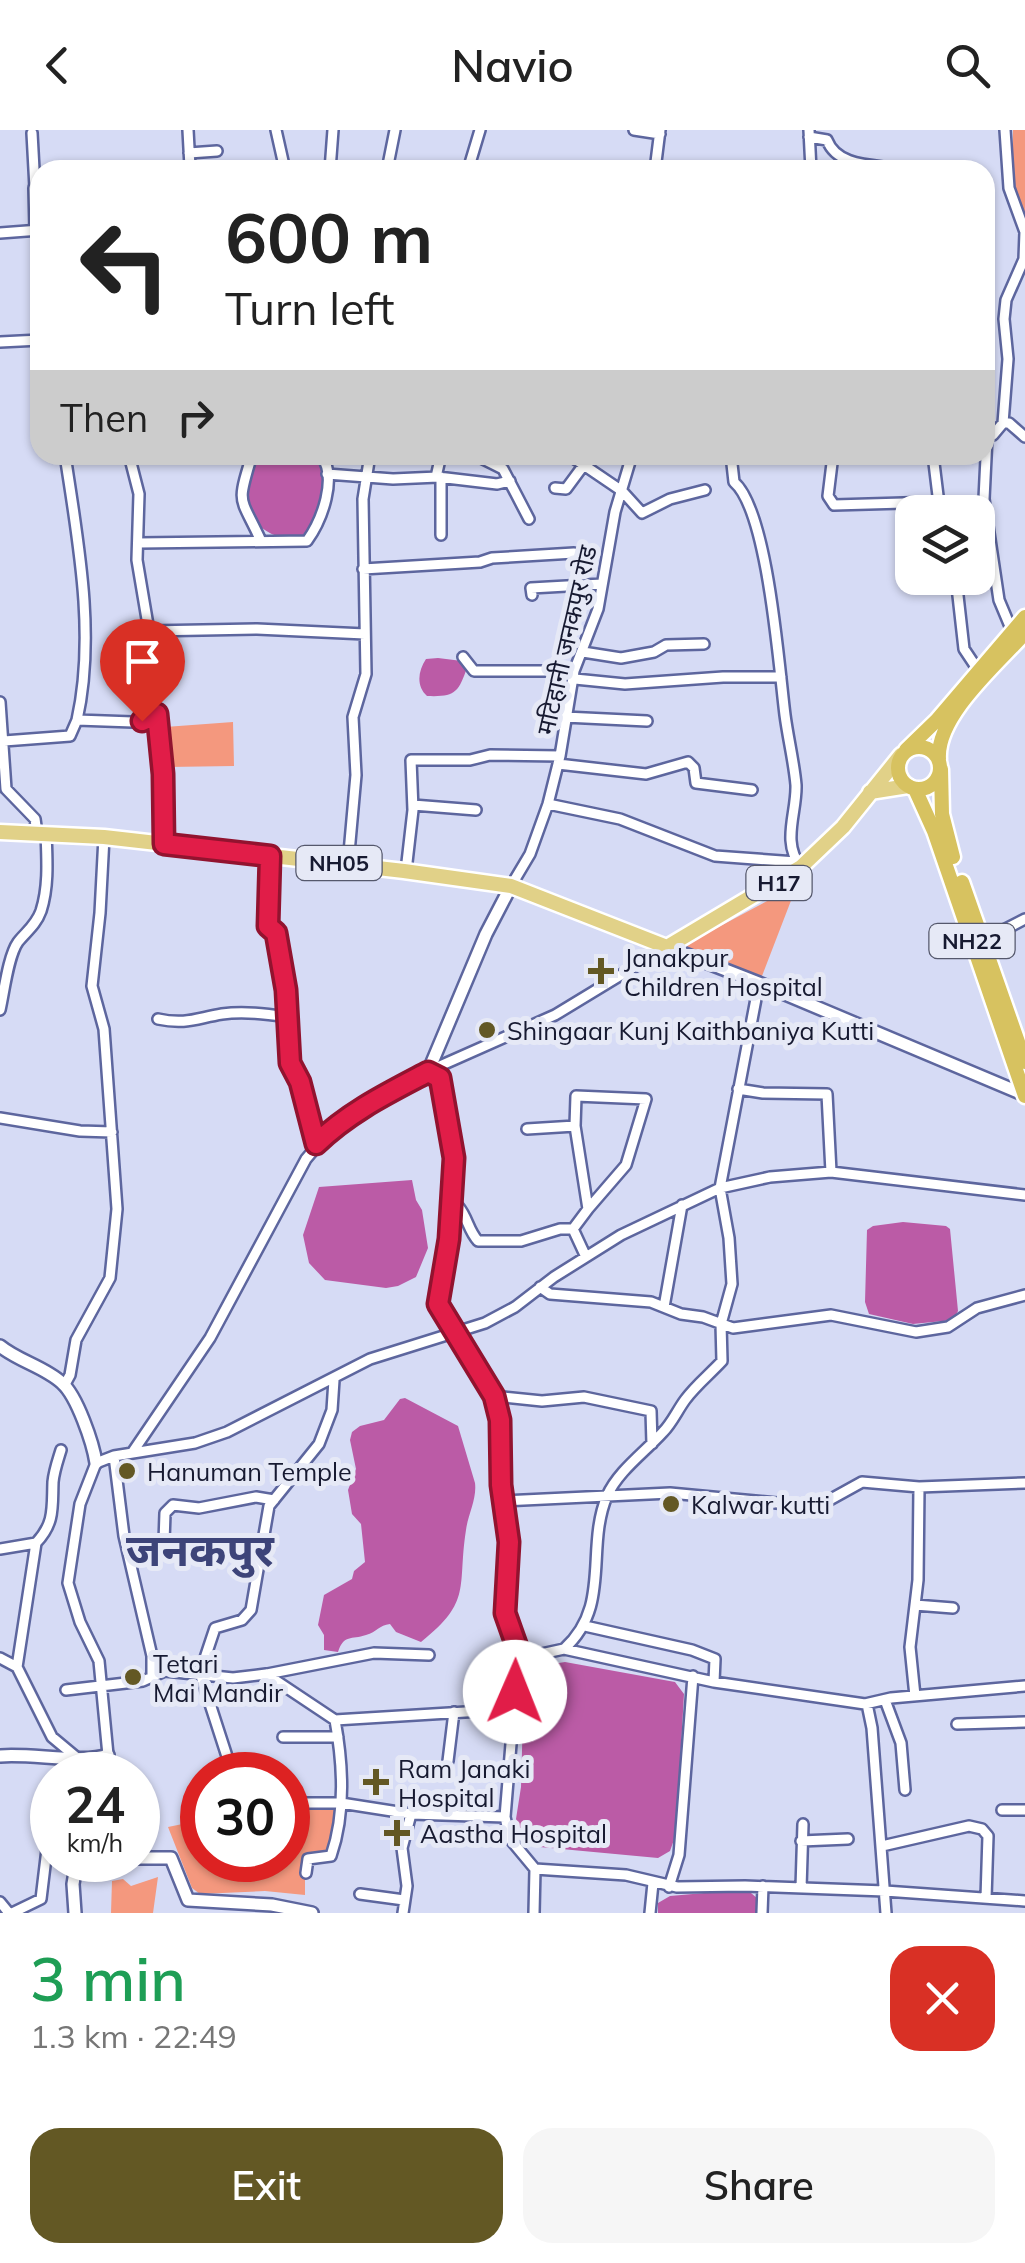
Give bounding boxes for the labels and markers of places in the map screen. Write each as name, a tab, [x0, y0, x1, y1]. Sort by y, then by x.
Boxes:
pin	[100, 619, 185, 722]
place label: Janakpur Children Hospital	[624, 942, 823, 1002]
marker: Janakpur Children Hospital	[588, 958, 614, 984]
place label: Shingaar Kunj Kaithbaniya Kutti	[507, 1015, 874, 1046]
marker: Shingaar Kunj Kaithbaniya Kutti	[476, 1019, 498, 1041]
place label: Hanuman Temple	[147, 1456, 352, 1487]
marker: Hanuman Temple	[116, 1460, 138, 1482]
place label: Kalwar kutti	[691, 1489, 830, 1520]
marker: Kalwar kutti	[660, 1493, 682, 1515]
place label: Tetari Mai Mandir	[153, 1648, 283, 1708]
marker: Tetari Mai Mandir	[122, 1666, 144, 1688]
place label: Ram Janaki Hospital	[398, 1753, 530, 1813]
marker: Ram Janaki Hospital	[363, 1769, 389, 1795]
place label: Aastha Hospital	[420, 1818, 607, 1849]
marker: Aastha Hospital	[384, 1820, 410, 1846]

